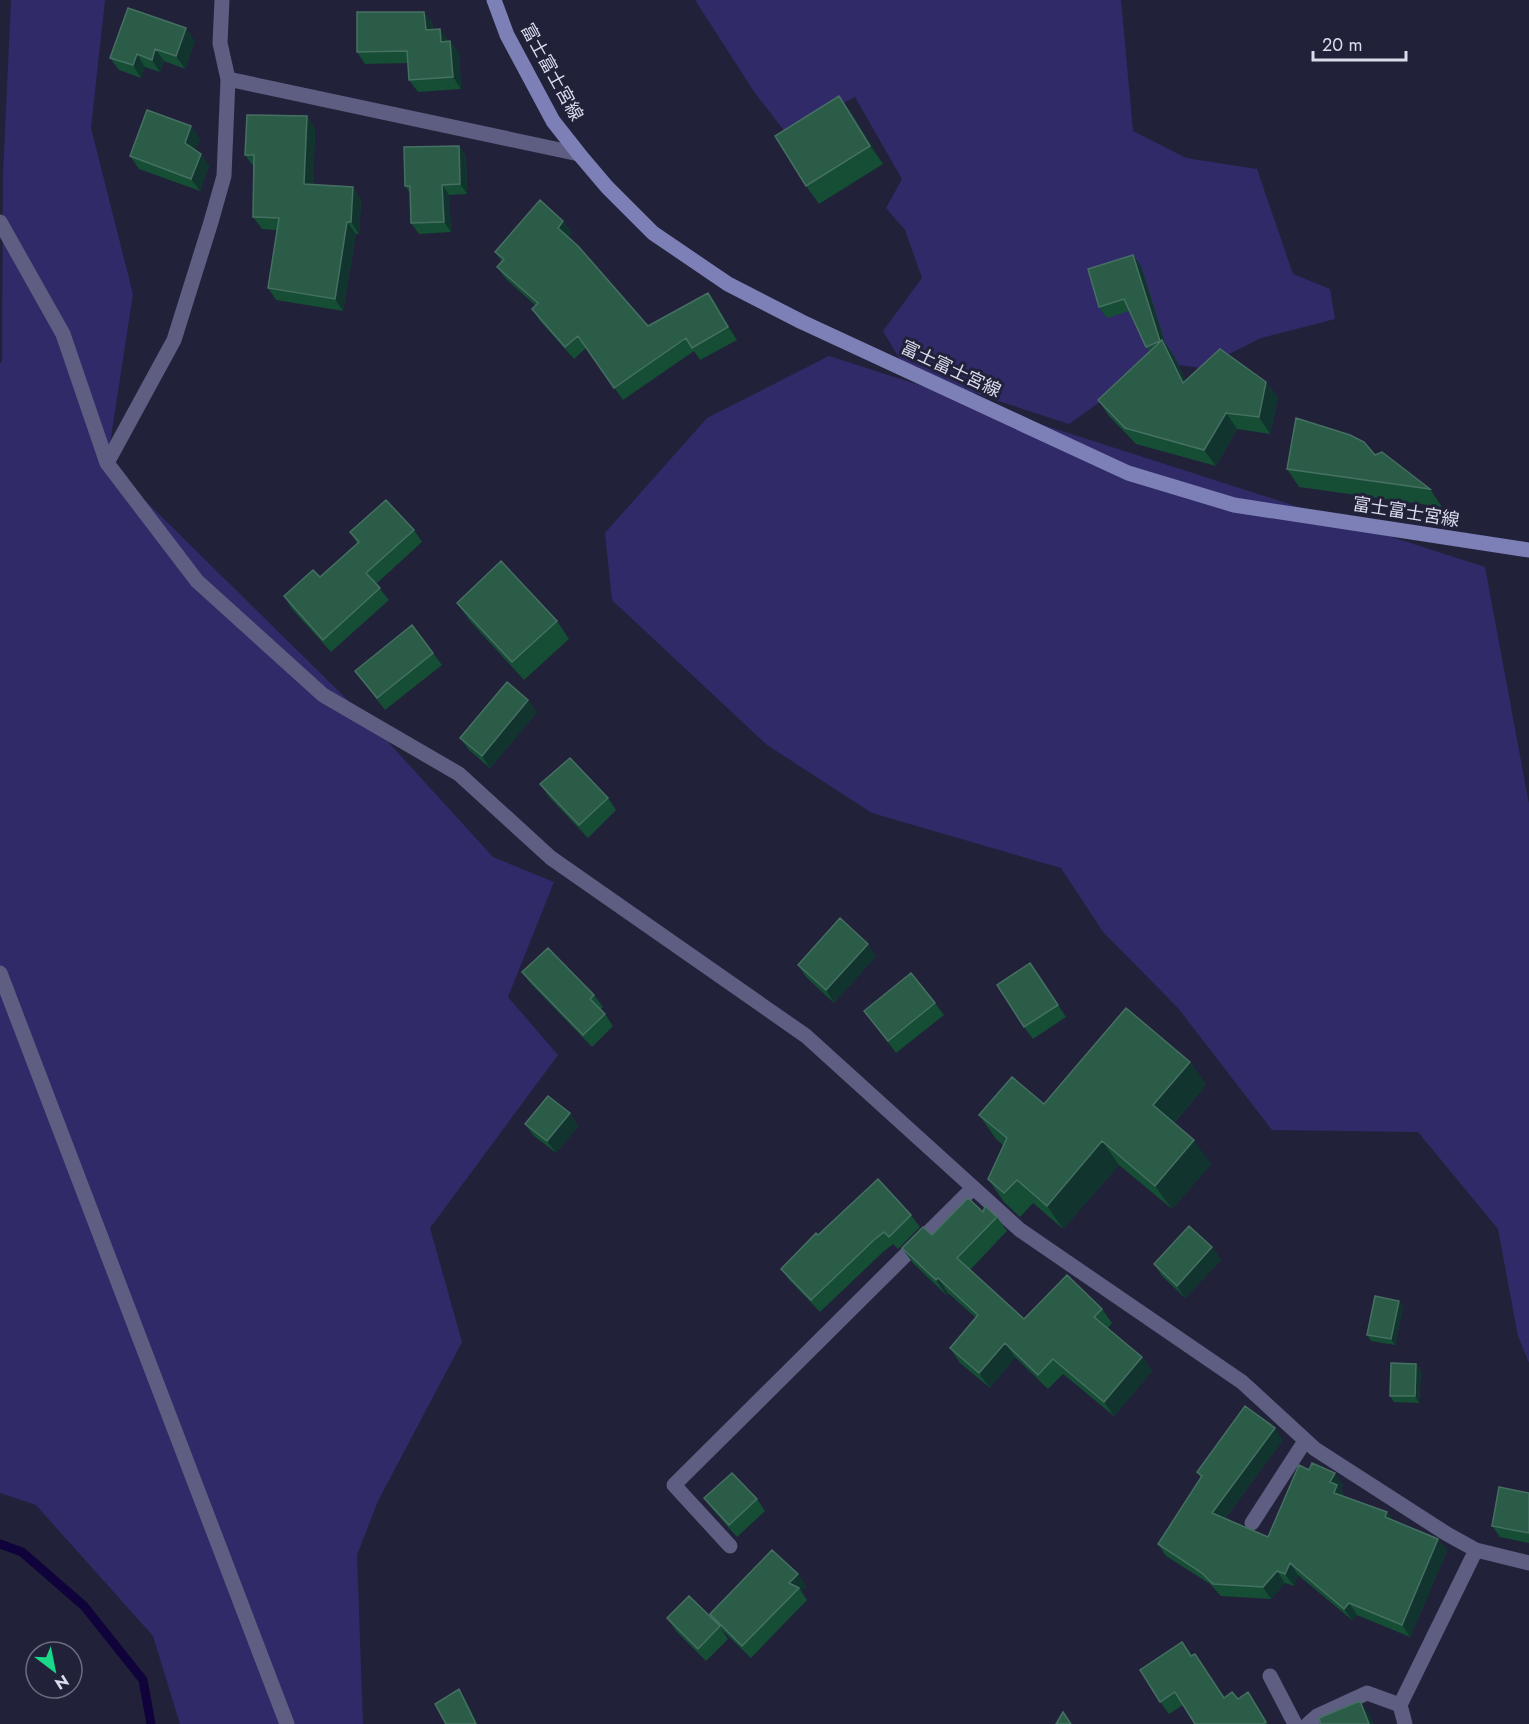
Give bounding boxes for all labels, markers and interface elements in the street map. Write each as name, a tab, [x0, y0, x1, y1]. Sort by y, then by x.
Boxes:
street label: 富士富士宮線	[514, 18, 590, 126]
scale bar	[1313, 24, 1406, 62]
text: 20 m	[1322, 32, 1362, 58]
street label: 富士富士宮線	[897, 334, 1005, 404]
street label: 富士富士宮線	[1351, 491, 1461, 533]
north arrow	[24, 1640, 84, 1700]
text: N	[50, 1669, 73, 1695]

